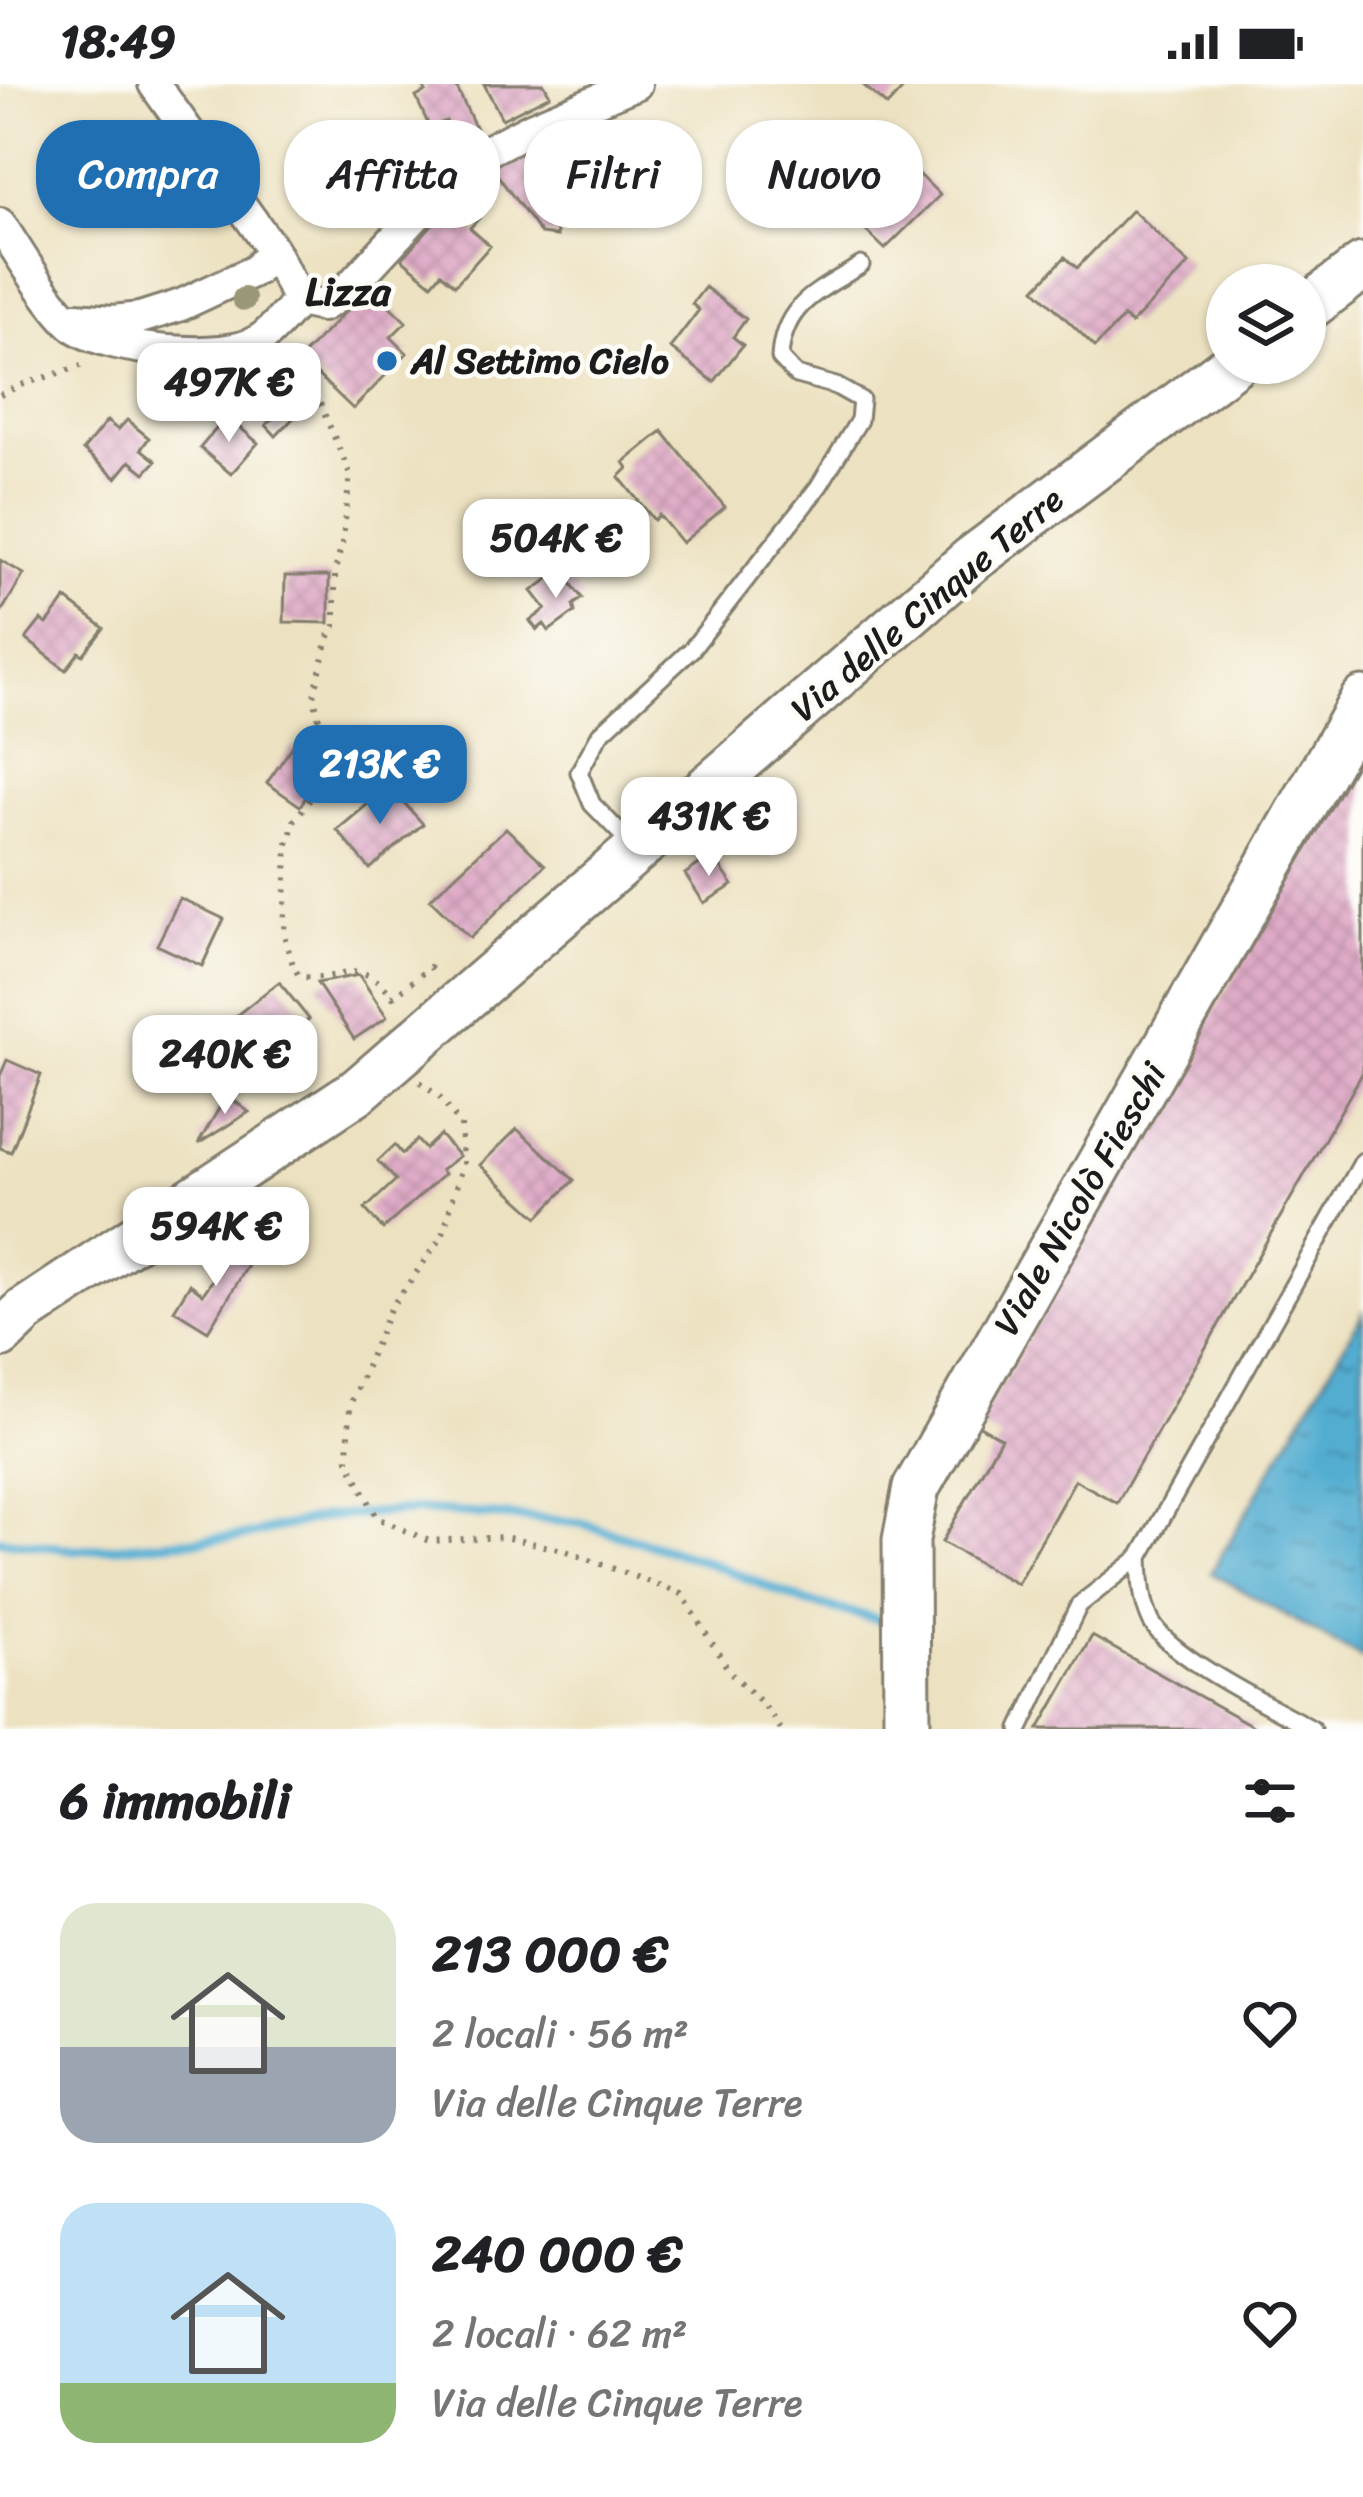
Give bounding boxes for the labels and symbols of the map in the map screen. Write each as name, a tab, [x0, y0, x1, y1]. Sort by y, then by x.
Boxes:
district label: Lizza	[305, 257, 392, 326]
place label: Al Settimo Cielo	[409, 329, 669, 393]
pin: 497K €	[131, 343, 327, 445]
marker: Al Settimo Cielo	[374, 348, 400, 374]
street label: Via delle Cinque Terre	[775, 470, 1079, 738]
pin: 504K €	[458, 499, 654, 601]
pin: 213K €	[282, 725, 478, 827]
pin: 431K €	[611, 777, 807, 879]
pin: 240K €	[127, 1015, 323, 1117]
street label: Viale Nicolò Fieschi	[975, 1049, 1185, 1348]
pin: 594K €	[118, 1187, 314, 1289]

